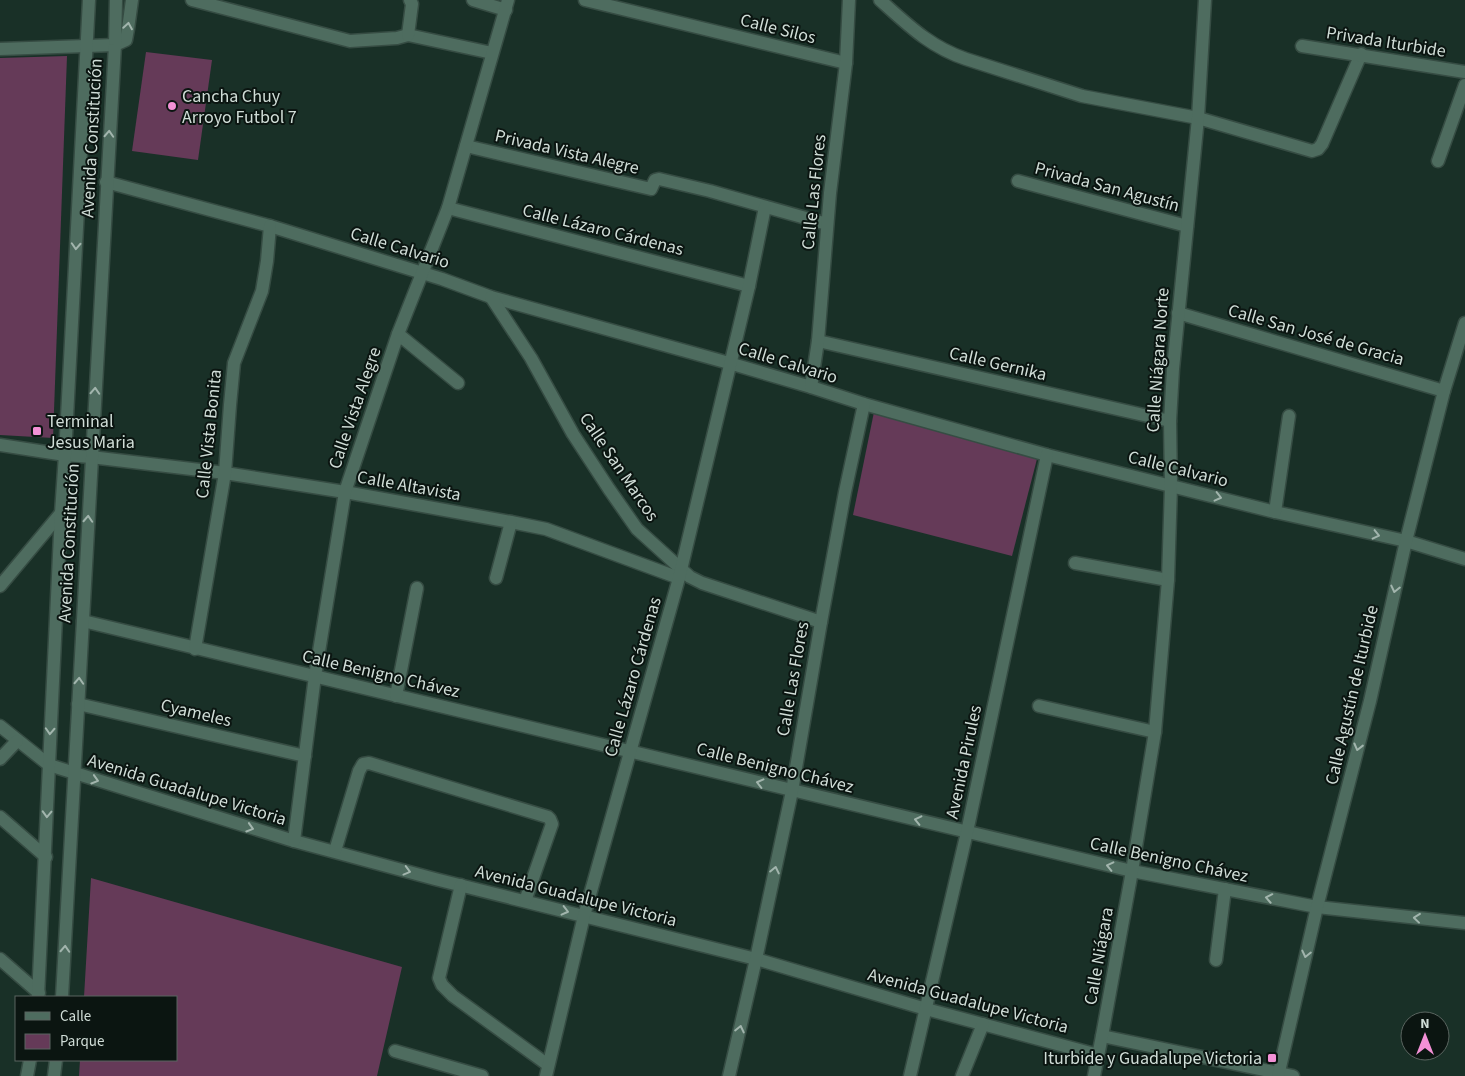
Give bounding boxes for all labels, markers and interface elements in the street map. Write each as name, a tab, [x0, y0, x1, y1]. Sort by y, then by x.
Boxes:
street label: Calle Silos	[738, 8, 818, 50]
street label: Privada Iturbide	[1324, 20, 1448, 64]
one-way arrow	[123, 22, 133, 30]
street label: Avenida Constitución	[75, 58, 109, 218]
place label: Cancha Chuy Arroyo Futbol 7	[182, 84, 297, 130]
marker: Cancha Chuy Arroyo Futbol 7	[166, 100, 178, 112]
street label: Privada Vista Alegre	[493, 123, 642, 181]
one-way arrow	[104, 129, 115, 137]
street label: Calle Las Flores	[796, 133, 832, 251]
street label: Privada San Agustín	[1032, 156, 1182, 218]
street label: Calle Lázaro Cárdenas	[520, 198, 686, 262]
street label: Calle Calvario	[347, 221, 453, 275]
one-way arrow	[71, 242, 81, 250]
street label: Calle Niágara Norte	[1140, 287, 1176, 433]
street label: Calle San José de Gracia	[1225, 298, 1407, 372]
street label: Calle Calvario	[735, 336, 841, 390]
street label: Calle Gernika	[947, 341, 1049, 387]
street label: Calle Vista Alegre	[322, 344, 388, 472]
street label: Calle Vista Bonita	[190, 368, 228, 500]
one-way arrow	[89, 386, 100, 394]
street label: Calle San Marcos	[573, 408, 665, 526]
place label: Terminal Jesus Maria	[47, 409, 135, 455]
marker: Terminal Jesus Maria	[31, 425, 43, 437]
street label: Calle Calvario	[1125, 444, 1231, 494]
street label: Avenida Constitución	[52, 463, 86, 623]
street label: Calle Altavista	[355, 465, 463, 507]
one-way arrow	[1213, 492, 1221, 502]
one-way arrow	[82, 515, 93, 523]
one-way arrow	[1372, 529, 1381, 540]
one-way arrow	[1390, 585, 1401, 593]
street label: Calle Lázaro Cárdenas	[598, 594, 668, 760]
street label: Calle Agustín de Iturbide	[1319, 603, 1385, 787]
street label: Calle Las Flores	[771, 620, 815, 738]
street label: Calle Benigno Chávez	[300, 644, 463, 704]
one-way arrow	[74, 677, 85, 685]
street label: Cyameles	[158, 693, 234, 733]
street label: Avenida Pirules	[940, 703, 988, 821]
one-way arrow	[45, 727, 56, 735]
street label: Calle Benigno Chávez	[694, 736, 857, 800]
one-way arrow	[1354, 743, 1364, 751]
street label: Avenida Guadalupe Victoria	[84, 748, 290, 832]
one-way arrow	[90, 774, 99, 784]
one-way arrow	[755, 778, 764, 789]
one-way arrow	[42, 810, 52, 818]
one-way arrow	[913, 815, 922, 826]
one-way arrow	[246, 822, 254, 832]
street label: Calle Benigno Chávez	[1088, 831, 1251, 889]
street label: Avenida Guadalupe Victoria	[473, 859, 679, 933]
one-way arrow	[1106, 861, 1114, 872]
one-way arrow	[403, 865, 411, 876]
one-way arrow	[769, 866, 780, 874]
one-way arrow	[1265, 893, 1274, 903]
one-way arrow	[560, 905, 569, 916]
street label: Calle Niágara	[1078, 905, 1120, 1007]
one-way arrow	[1412, 913, 1420, 924]
one-way arrow	[59, 944, 70, 952]
one-way arrow	[1301, 950, 1312, 959]
street label: Avenida Guadalupe Victoria	[865, 962, 1071, 1040]
legend	[15, 996, 178, 1061]
text: Calle	[60, 1006, 91, 1027]
north arrow	[1400, 1011, 1450, 1061]
text: N	[1420, 1014, 1430, 1034]
one-way arrow	[734, 1024, 745, 1033]
text: Parque	[60, 1031, 104, 1052]
place label: Iturbide y Guadalupe Victoria	[1043, 1046, 1262, 1071]
marker: Iturbide y Guadalupe Victoria	[1266, 1052, 1278, 1064]

